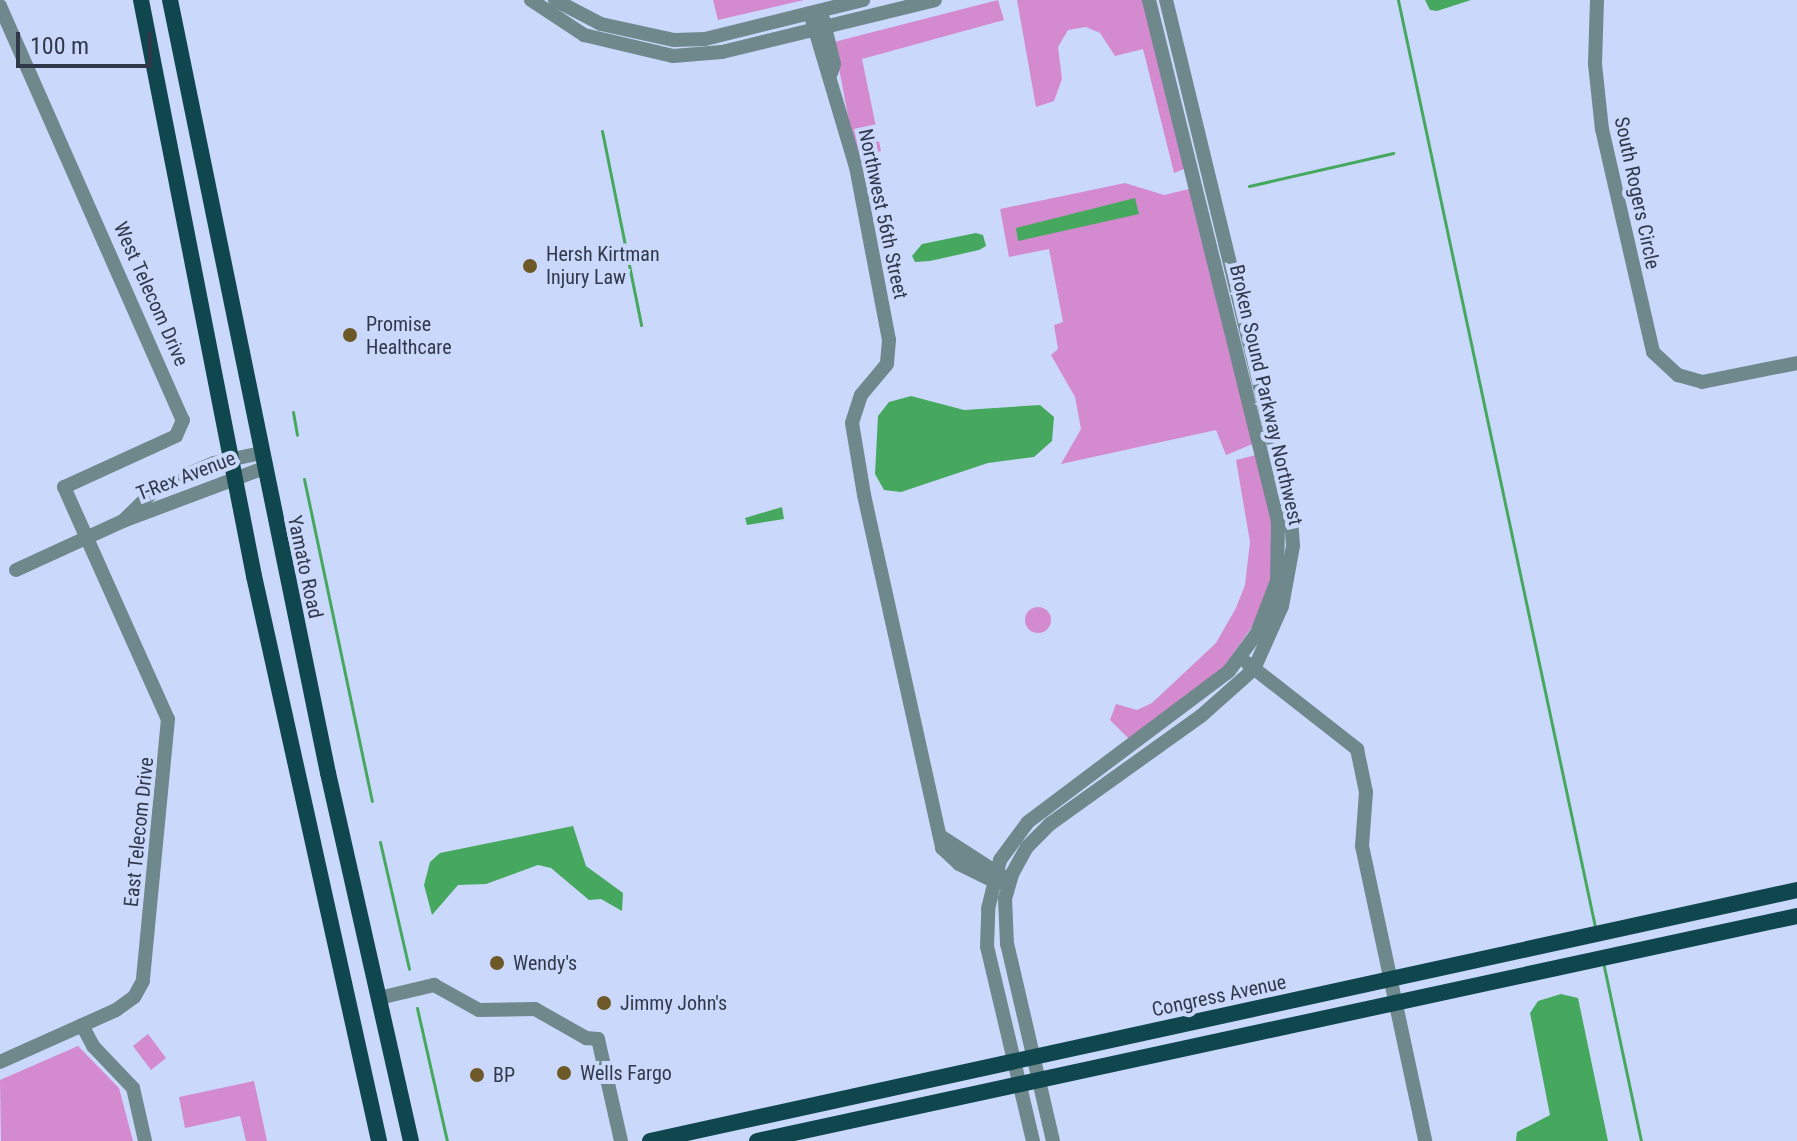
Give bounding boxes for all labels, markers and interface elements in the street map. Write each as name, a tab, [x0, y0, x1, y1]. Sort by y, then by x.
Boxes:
scale bar	[20, 16, 156, 66]
text: 100 m	[30, 32, 89, 60]
street label: South Rogers Circle	[1609, 115, 1665, 271]
street label: Northwest 56th Street	[853, 127, 913, 301]
street label: West Telecom Drive	[108, 218, 194, 370]
place label: Hersh Kirtman Injury Law	[546, 242, 660, 289]
marker: Hersh Kirtman Injury Law	[521, 257, 539, 275]
street label: Broken Sound Parkway Northwest	[1224, 262, 1308, 528]
place label: Promise Healthcare	[366, 312, 452, 359]
marker: Promise Healthcare	[341, 326, 359, 344]
street label: T-Rex Avenue	[133, 446, 239, 506]
street label: Yamato Road	[282, 513, 328, 621]
street label: East Telecom Drive	[119, 756, 159, 908]
place label: Wendy's	[513, 951, 577, 975]
marker: Wendy's	[488, 954, 506, 972]
street label: Congress Avenue	[1150, 970, 1288, 1022]
place label: Jimmy John's	[620, 991, 727, 1015]
marker: Jimmy John's	[595, 994, 613, 1012]
place label: Wells Fargo	[580, 1061, 672, 1085]
place label: BP	[493, 1063, 515, 1087]
marker: Wells Fargo	[555, 1064, 573, 1082]
marker: BP	[468, 1066, 486, 1084]

